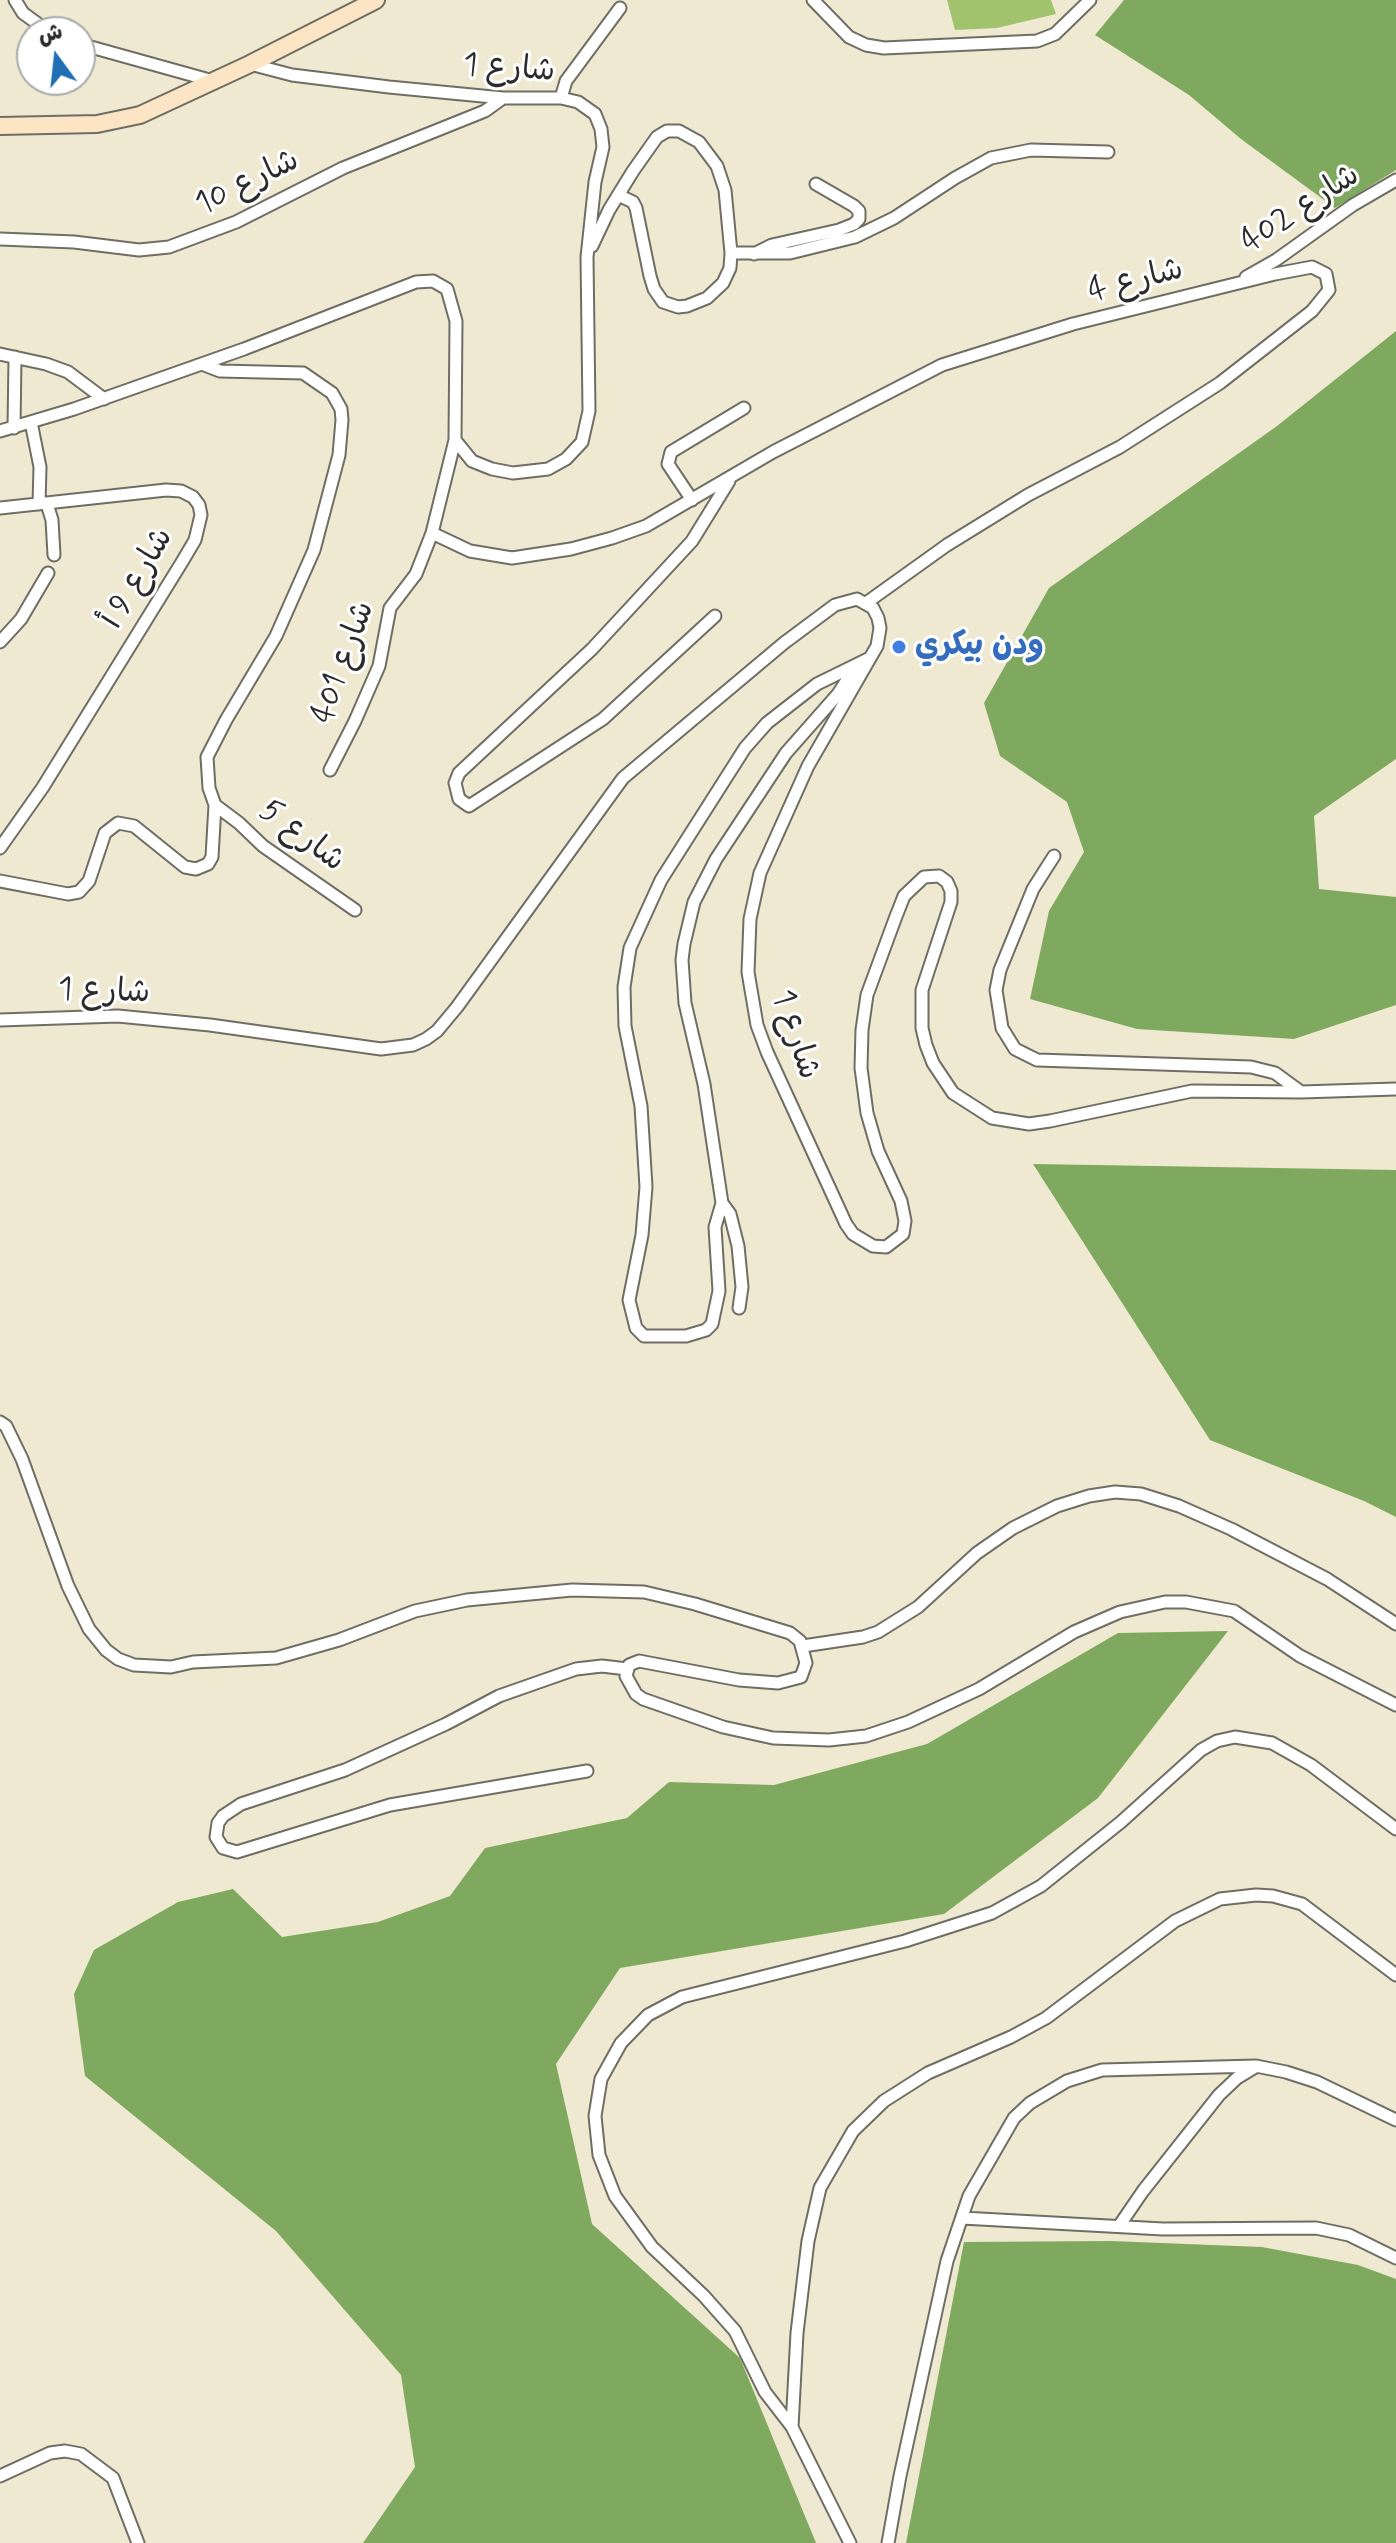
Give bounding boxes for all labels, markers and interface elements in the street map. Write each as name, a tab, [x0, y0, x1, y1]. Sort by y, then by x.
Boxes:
north arrow	[16, 16, 96, 96]
text: ش	[35, 18, 66, 51]
street label: شارع 1	[462, 48, 556, 92]
street label: شارع 10	[190, 143, 306, 225]
street label: شارع 402	[1234, 157, 1368, 263]
street label: شارع 4	[1085, 252, 1187, 312]
street label: شارع 9 أ	[95, 522, 183, 636]
street label: شارع 401	[305, 597, 385, 729]
place label: ودن بيكري	[915, 628, 1044, 666]
marker: ودن بيكري	[890, 638, 908, 656]
street label: شارع 5	[251, 792, 351, 882]
street label: شارع 1	[57, 972, 151, 1014]
street label: شارع 1	[761, 985, 827, 1085]

